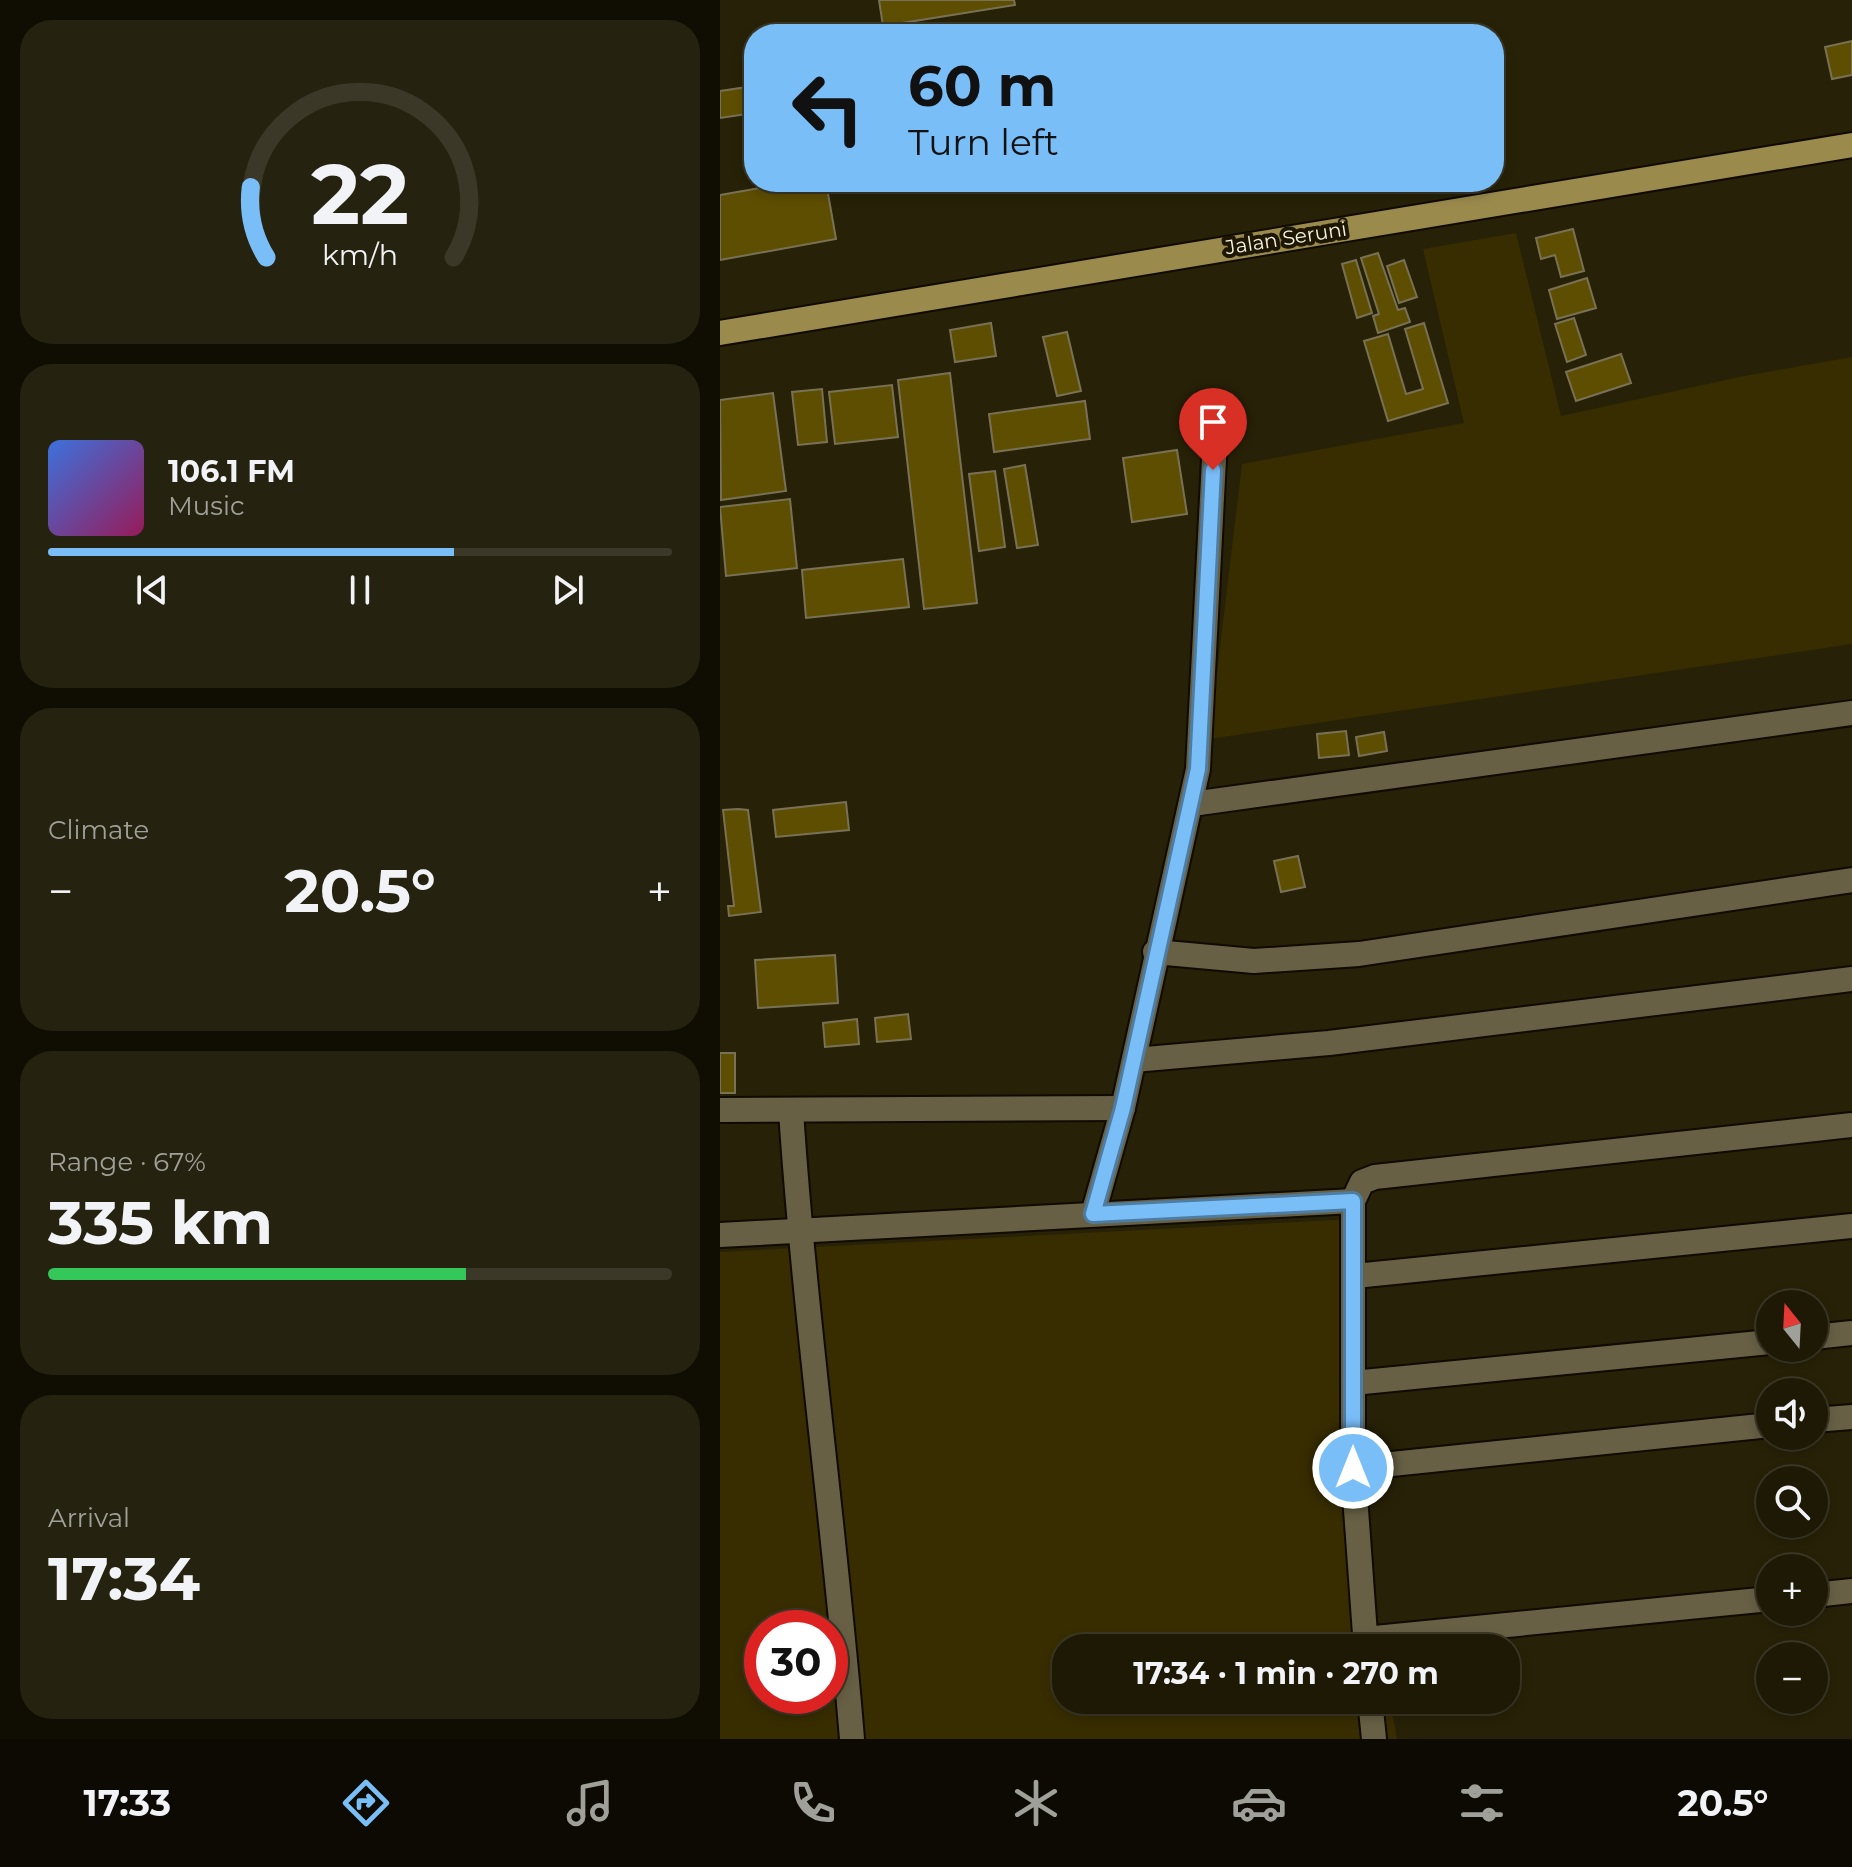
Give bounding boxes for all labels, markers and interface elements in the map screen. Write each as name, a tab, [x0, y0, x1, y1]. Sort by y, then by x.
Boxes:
text: 60 m	[908, 52, 1056, 120]
icon: left	[776, 56, 880, 160]
text: Turn left	[908, 120, 1059, 164]
text: 22	[311, 142, 409, 244]
street label: Jalan Seruni	[1223, 217, 1348, 260]
text: km/h	[322, 237, 398, 272]
pin	[1179, 388, 1247, 470]
icon: arrive	[1191, 400, 1235, 444]
text: 106.1 FM	[168, 453, 295, 490]
text: Music	[168, 490, 245, 522]
icon: previous	[130, 568, 174, 612]
icon: pause	[338, 568, 382, 612]
icon: next	[546, 568, 590, 612]
text: Climate	[48, 814, 149, 846]
text: 20.5°	[284, 854, 436, 927]
text: −	[48, 864, 73, 918]
text: +	[647, 864, 672, 918]
text: Range · 67%	[48, 1146, 206, 1178]
text: 335 km	[48, 1186, 273, 1259]
north arrow	[1756, 1290, 1828, 1362]
map controls	[1756, 1290, 1828, 1714]
button: sound	[1756, 1378, 1828, 1450]
position arrow	[1311, 1426, 1395, 1510]
button: search	[1756, 1466, 1828, 1538]
text: Arrival	[48, 1502, 130, 1534]
text: 17:34	[48, 1542, 200, 1615]
button: +	[1756, 1554, 1828, 1626]
speed limit sign: 30	[744, 1610, 848, 1714]
button: −	[1756, 1642, 1828, 1714]
text: 17:34 · 1 min · 270 m	[1133, 1655, 1439, 1692]
icon: directions	[338, 1775, 394, 1831]
icon: music	[562, 1775, 618, 1831]
icon: phone	[785, 1775, 841, 1831]
icon: climate	[1008, 1775, 1064, 1831]
icon: car	[1231, 1775, 1287, 1831]
icon: filters	[1454, 1775, 1510, 1831]
text: 17:33	[84, 1781, 171, 1825]
text: 20.5°	[1678, 1781, 1768, 1825]

